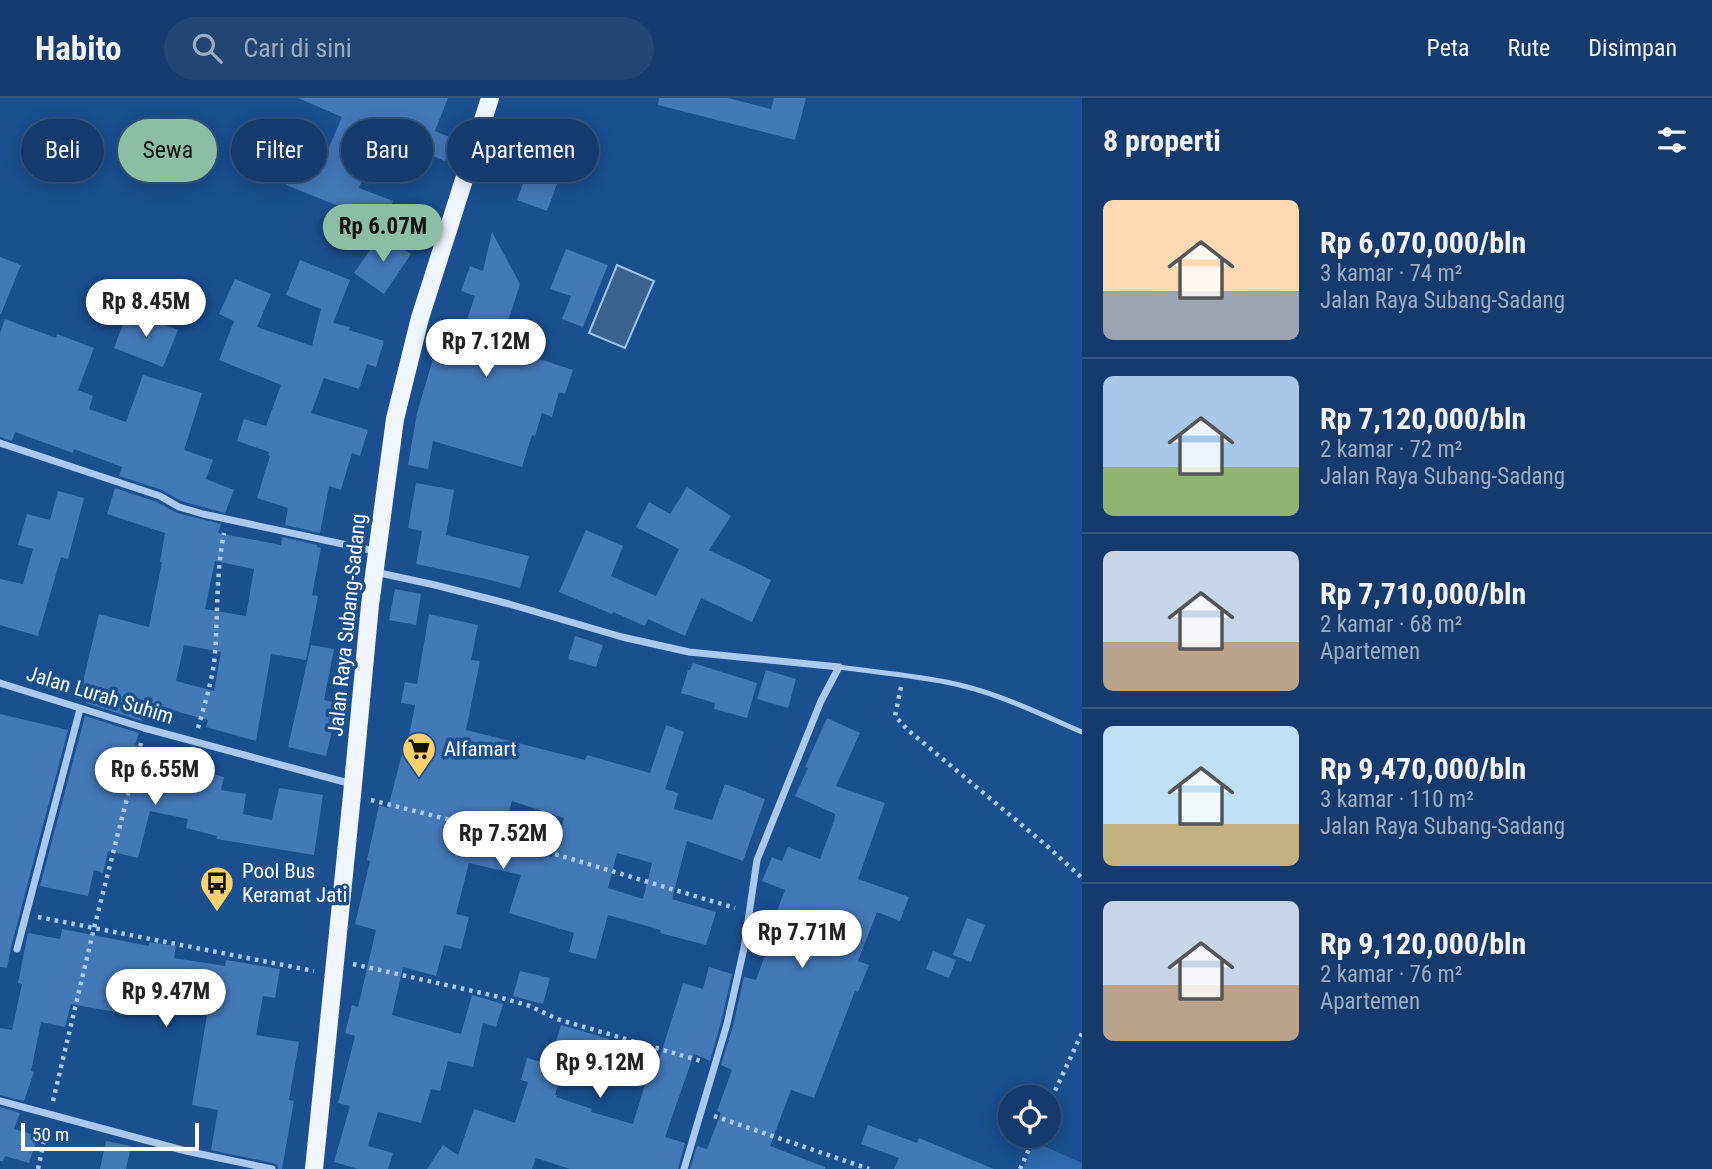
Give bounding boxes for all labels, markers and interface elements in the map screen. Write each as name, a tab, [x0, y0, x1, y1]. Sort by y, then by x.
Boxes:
search box	[164, 17, 654, 80]
text: Habito	[35, 29, 122, 68]
icon: search	[188, 29, 226, 67]
text: Cari di sini	[244, 33, 352, 63]
text: Peta	[1427, 34, 1470, 62]
text: Rute	[1508, 34, 1550, 62]
text: Disimpan	[1588, 34, 1677, 62]
chip: Beli	[21, 119, 104, 182]
chip: Sewa	[118, 119, 217, 182]
chip: Filter	[231, 119, 327, 182]
chip: Baru	[341, 119, 433, 182]
chip: Apartemen	[447, 119, 599, 182]
icon: filters	[1653, 121, 1691, 159]
text: 8 properti	[1103, 123, 1221, 158]
pin: Rp 6.07M	[311, 204, 455, 264]
text: Rp 6.07M	[339, 213, 427, 240]
text: Rp 6,070,000/bln	[1320, 225, 1526, 260]
icon: home	[1159, 228, 1243, 312]
text: 3 kamar · 74 m²	[1320, 260, 1462, 287]
pin: Rp 8.45M	[74, 280, 218, 339]
text: Jalan Raya Subang-Sadang	[1320, 287, 1565, 314]
text: Rp 8.45M	[102, 288, 190, 315]
pin: Rp 7.12M	[414, 320, 558, 379]
text: Rp 7.12M	[442, 328, 530, 355]
text: Rp 7,120,000/bln	[1320, 401, 1526, 436]
icon: home	[1159, 404, 1243, 488]
text: 2 kamar · 72 m²	[1320, 436, 1462, 463]
text: Jalan Raya Subang-Sadang	[1320, 463, 1565, 490]
street label: Jalan Raya Subang-Sadang	[323, 512, 371, 738]
text: Rp 7,710,000/bln	[1320, 576, 1526, 611]
icon: home	[1159, 579, 1243, 663]
text: 2 kamar · 68 m²	[1320, 611, 1462, 638]
text: Apartemen	[1320, 638, 1420, 665]
street label: Jalan Lurah Suhim	[24, 661, 176, 729]
supermarket icon: Alfamart	[400, 730, 438, 779]
place label: Alfamart	[444, 737, 517, 761]
pin: Rp 6.55M	[83, 748, 227, 807]
text: Rp 9,470,000/bln	[1320, 751, 1526, 786]
icon: home	[1159, 754, 1243, 838]
text: Rp 6.55M	[111, 756, 199, 783]
text: 3 kamar · 110 m²	[1320, 786, 1474, 813]
pin: Rp 7.52M	[431, 812, 575, 871]
text: Jalan Raya Subang-Sadang	[1320, 813, 1565, 840]
text: Rp 7.52M	[459, 820, 547, 847]
place label: Pool Bus Keramat Jati	[242, 859, 347, 907]
bus stop icon: Pool Bus Keramat Jati	[198, 864, 236, 913]
pin: Rp 7.71M	[730, 910, 874, 970]
text: Rp 7.71M	[758, 919, 846, 946]
text: Rp 9,120,000/bln	[1320, 926, 1526, 961]
icon: home	[1159, 929, 1243, 1013]
text: 2 kamar · 76 m²	[1320, 961, 1462, 988]
pin: Rp 9.47M	[94, 970, 238, 1029]
text: Rp 9.47M	[122, 978, 210, 1005]
text: Apartemen	[1320, 988, 1420, 1015]
pin: Rp 9.12M	[528, 1040, 672, 1100]
text: Rp 9.12M	[556, 1049, 644, 1076]
map controls	[998, 1085, 1061, 1148]
button: locate	[998, 1085, 1061, 1148]
scale bar	[21, 1120, 200, 1152]
text: 50 m	[32, 1123, 69, 1146]

